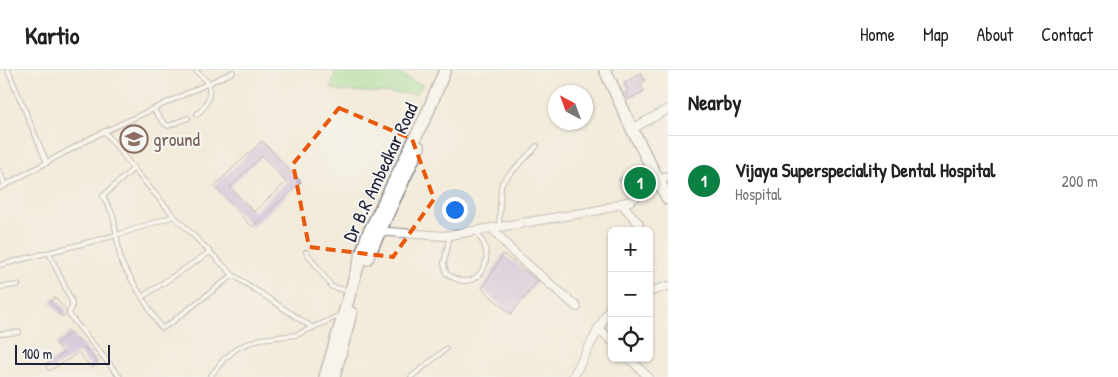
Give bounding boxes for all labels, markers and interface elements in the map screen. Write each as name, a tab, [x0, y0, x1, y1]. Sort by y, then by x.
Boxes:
text: Kartio	[25, 19, 80, 51]
text: Home	[860, 22, 895, 47]
text: Map	[923, 22, 948, 47]
text: About	[976, 22, 1013, 47]
text: Contact	[1041, 22, 1093, 47]
north arrow	[548, 85, 593, 130]
text: Nearby	[688, 88, 741, 117]
street label: Dr B.R Ambedkar Road	[336, 98, 424, 246]
school or university icon: ground	[119, 124, 149, 154]
place label: ground	[153, 126, 201, 152]
text: Vijaya Superspeciality Dental Hospital	[735, 157, 995, 183]
pin: 1	[624, 164, 656, 202]
text: 1	[701, 170, 707, 192]
text: 200 m	[1062, 170, 1098, 192]
text: Hospital	[735, 183, 782, 205]
your location	[442, 197, 468, 223]
map controls	[608, 227, 653, 362]
button: +	[608, 227, 653, 272]
button: −	[608, 272, 653, 317]
button: locate	[608, 317, 653, 362]
scale bar	[15, 342, 110, 365]
text: 100 m	[22, 344, 52, 363]

